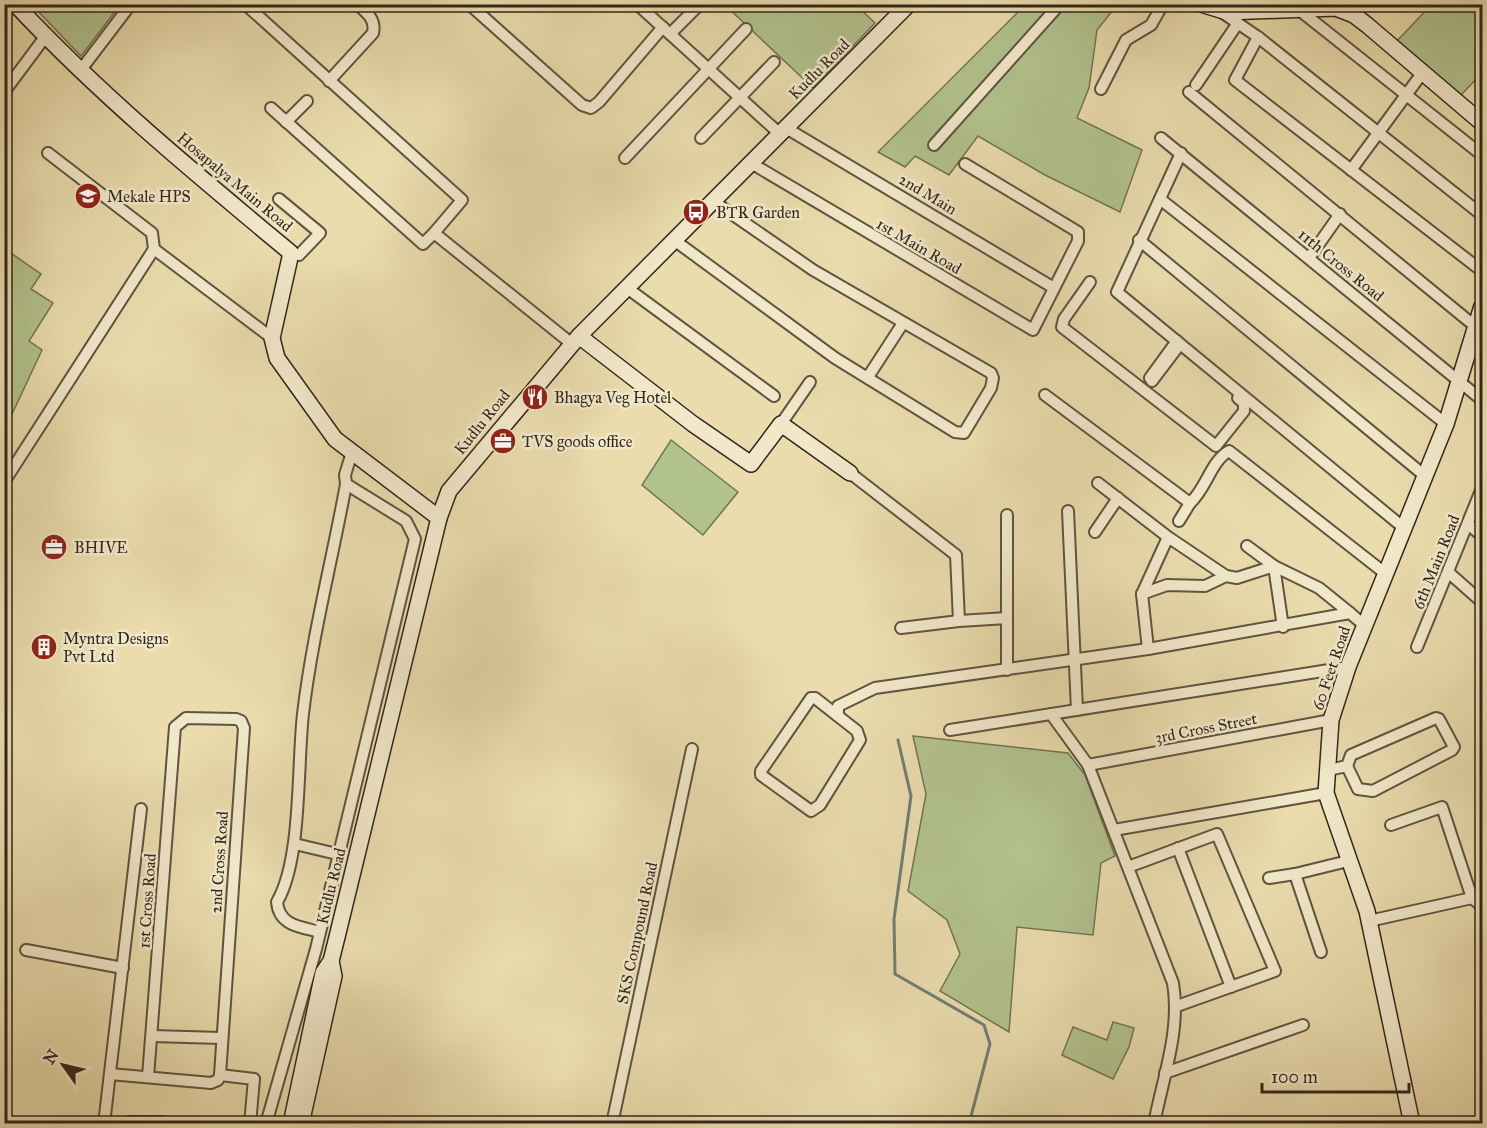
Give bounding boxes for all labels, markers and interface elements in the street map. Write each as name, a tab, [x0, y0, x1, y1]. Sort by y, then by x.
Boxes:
street label: Kudlu Road	[785, 35, 853, 103]
street label: Hosapalya Main Road	[173, 128, 297, 236]
street label: 2nd Main	[896, 169, 961, 219]
school or university icon: Mekale HPS	[73, 181, 103, 211]
place label: Mekale HPS	[107, 187, 191, 206]
bus stop icon: BTR Garden	[681, 197, 711, 227]
place label: BTR Garden	[716, 203, 800, 222]
street label: 1st Main Road	[873, 214, 965, 278]
street label: 11th Cross Road	[1294, 225, 1388, 305]
restaurant icon: Bhagya Veg Hotel	[520, 382, 550, 412]
street label: Kudlu Road	[450, 386, 514, 458]
place label: Bhagya Veg Hotel	[554, 388, 672, 408]
office icon: TVS goods office	[488, 426, 518, 456]
place label: TVS goods office	[522, 432, 633, 452]
street label: 6th Main Road	[1408, 512, 1464, 612]
office icon: BHIVE	[39, 532, 69, 562]
place label: BHIVE	[74, 538, 128, 557]
street label: 60 Feet Road	[1308, 623, 1354, 713]
place label: Myntra Designs Pvt Ltd	[63, 629, 169, 666]
building icon: Myntra Designs Pvt Ltd	[29, 632, 59, 662]
street label: 3rd Cross Street	[1153, 709, 1259, 747]
street label: 2nd Cross Road	[206, 810, 232, 914]
street label: Kudlu Road	[312, 846, 350, 926]
street label: 1st Cross Road	[134, 853, 160, 949]
street label: SKS Compound Road	[613, 860, 661, 1006]
north arrow	[33, 1035, 93, 1095]
text: N	[39, 1046, 63, 1068]
scale bar	[1262, 1056, 1409, 1094]
text: 100 m	[1271, 1066, 1318, 1088]

